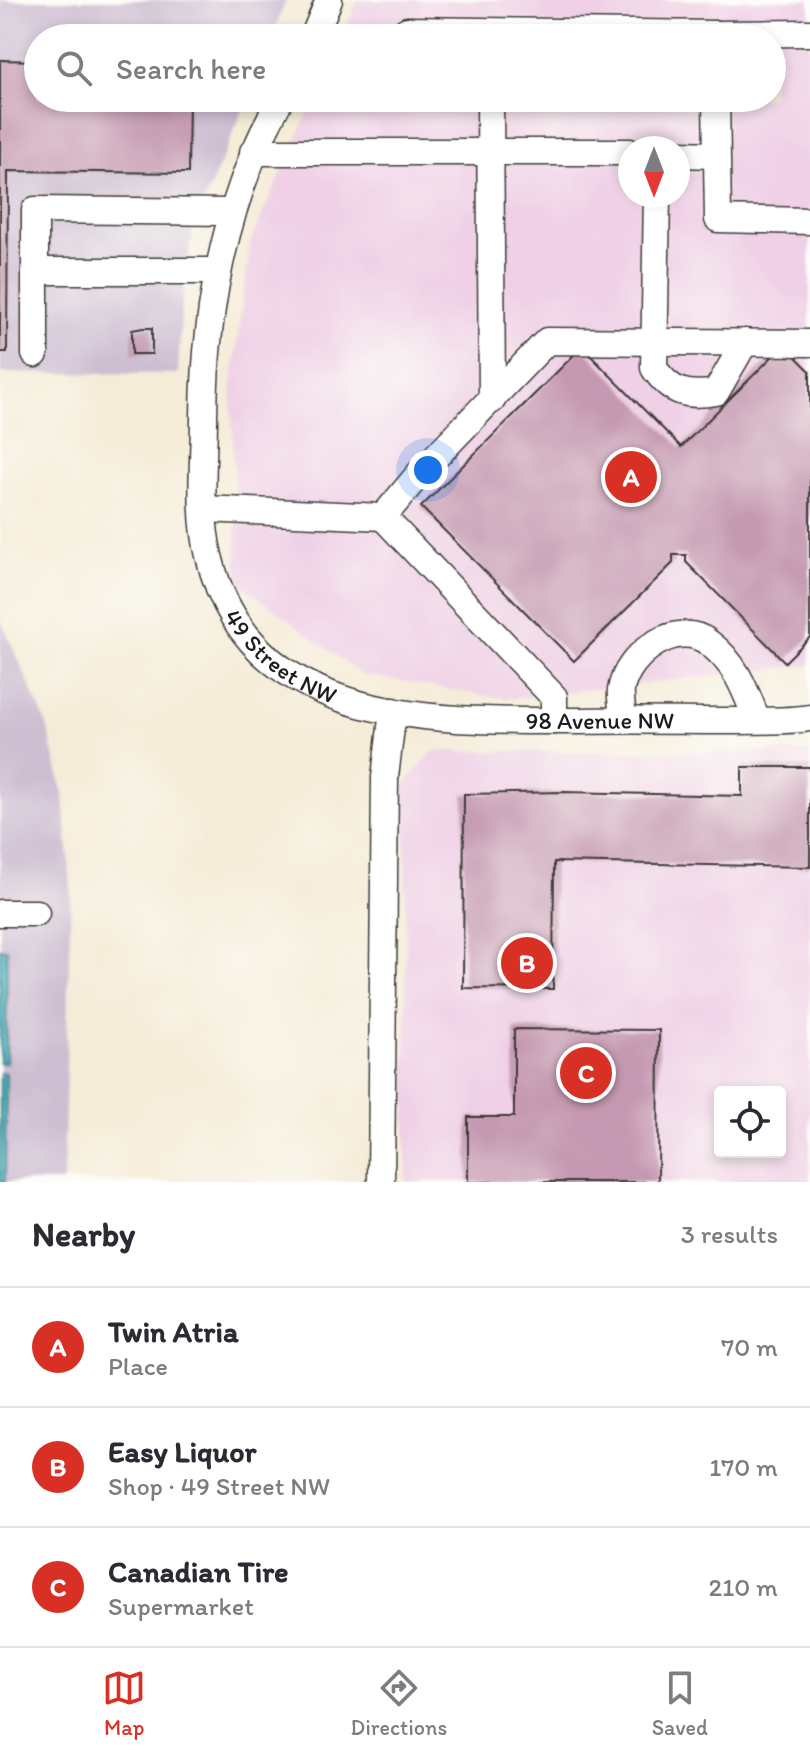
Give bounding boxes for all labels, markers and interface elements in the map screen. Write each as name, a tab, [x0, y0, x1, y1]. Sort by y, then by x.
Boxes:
search box	[24, 24, 786, 112]
icon: search	[52, 46, 96, 90]
text: Search here	[116, 50, 266, 87]
north arrow	[618, 136, 690, 208]
pin: A	[605, 447, 657, 507]
your location	[408, 450, 448, 490]
street label: 49 Street NW	[218, 604, 341, 710]
street label: 98 Avenue NW	[526, 706, 674, 735]
pin: B	[501, 933, 553, 993]
pin: C	[560, 1043, 612, 1103]
map controls	[714, 1086, 786, 1158]
button: locate	[714, 1086, 786, 1158]
text: Nearby	[32, 1214, 135, 1255]
text: 3 results	[681, 1218, 778, 1250]
text: Twin Atria	[108, 1313, 238, 1350]
text: A	[50, 1331, 66, 1363]
text: 70 m	[721, 1331, 778, 1363]
text: Place	[108, 1350, 168, 1382]
text: Easy Liquor	[108, 1433, 256, 1470]
text: B	[50, 1451, 66, 1483]
text: 170 m	[709, 1451, 778, 1483]
text: Shop · 49 Street NW	[108, 1470, 330, 1502]
text: Canadian Tire	[108, 1553, 289, 1590]
text: C	[50, 1571, 66, 1603]
text: 210 m	[709, 1571, 778, 1603]
text: Supermarket	[108, 1590, 254, 1622]
tab: Map	[102, 1666, 146, 1741]
tab: Directions	[351, 1666, 447, 1741]
tab: Saved	[652, 1666, 708, 1741]

